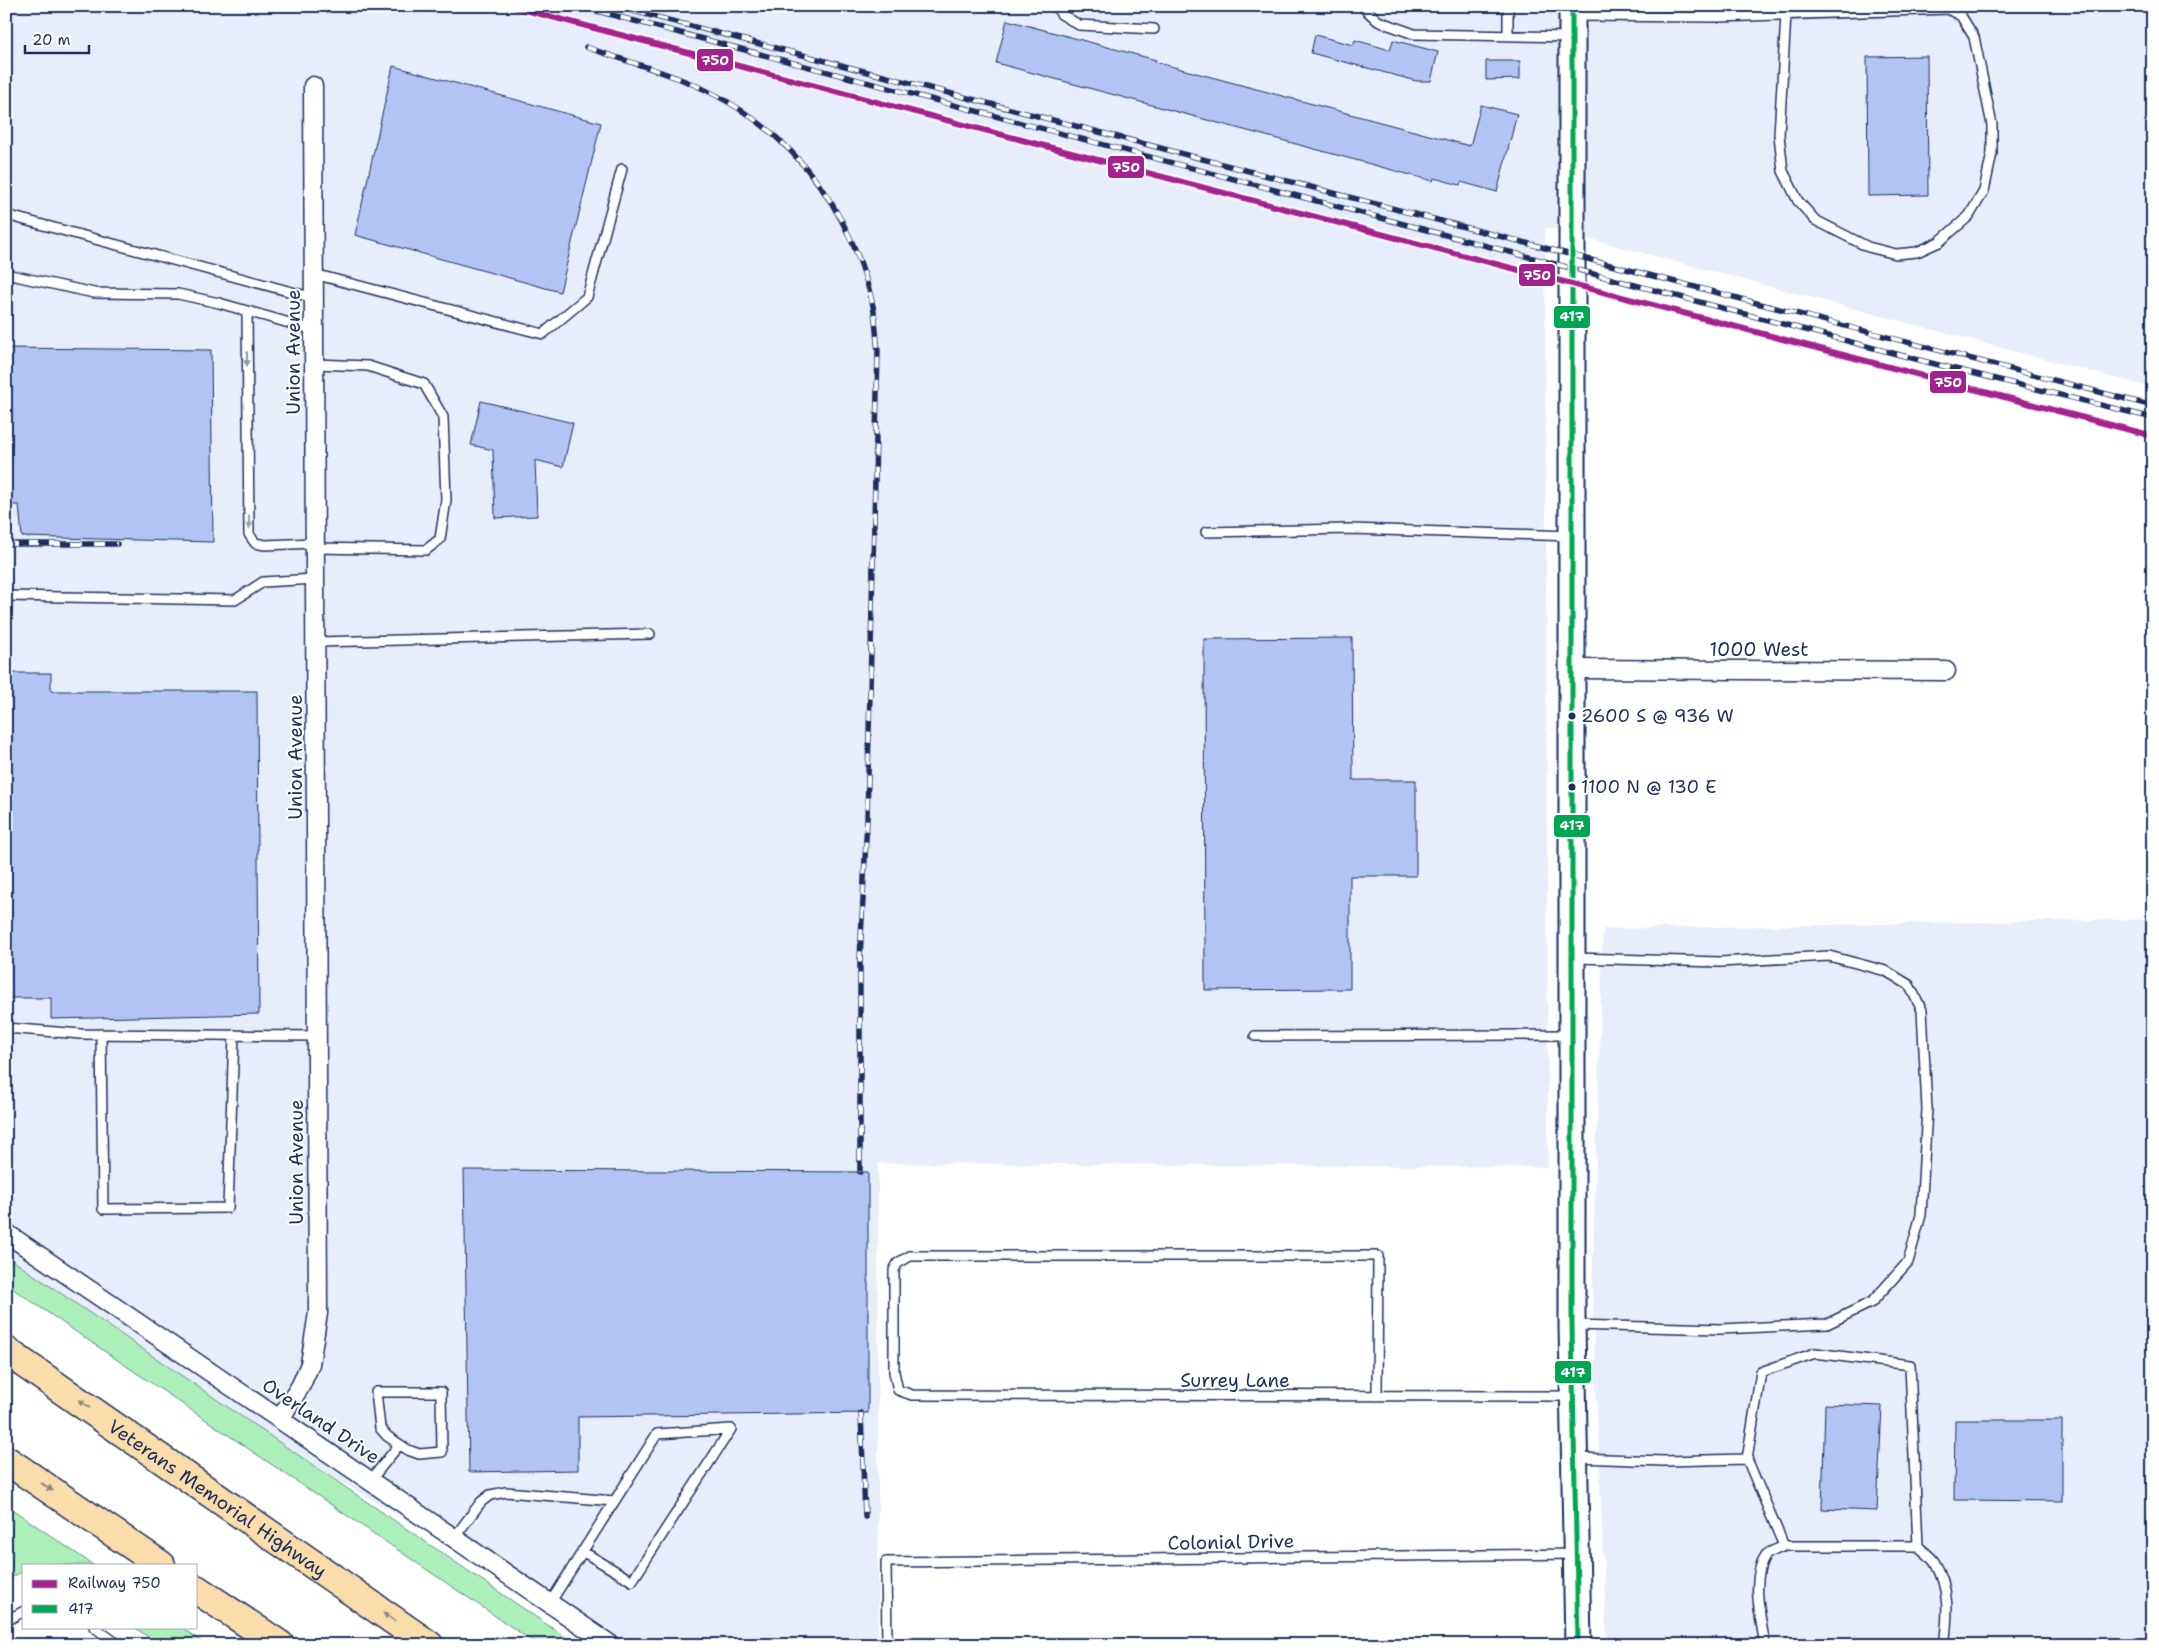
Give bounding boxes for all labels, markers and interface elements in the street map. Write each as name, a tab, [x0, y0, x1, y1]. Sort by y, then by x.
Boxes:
scale bar	[25, 22, 89, 54]
text: 20 m	[32, 30, 71, 50]
line badge: 750	[696, 48, 734, 72]
text: 750	[701, 51, 729, 69]
line badge: 750	[1107, 155, 1145, 179]
text: 750	[1112, 158, 1140, 176]
line badge: 750	[1518, 263, 1556, 287]
text: 750	[1523, 266, 1551, 284]
street label: Union Avenue	[281, 289, 306, 415]
line badge: 417	[1553, 305, 1591, 329]
text: 417	[1560, 307, 1585, 325]
one-way arrow	[243, 352, 251, 368]
line badge: 750	[1929, 370, 1967, 394]
text: 750	[1934, 373, 1962, 391]
one-way arrow	[245, 514, 253, 530]
street label: 1000 West	[1710, 637, 1808, 662]
street label: Union Avenue	[283, 694, 308, 820]
place label: 2600 S @ 936 W	[1581, 704, 1734, 728]
marker: 2600 S @ 936 W	[1567, 711, 1577, 721]
place label: 1100 N @ 130 E	[1581, 775, 1717, 799]
marker: 1100 N @ 130 E	[1567, 782, 1577, 792]
line badge: 417	[1553, 814, 1591, 838]
text: 417	[1560, 816, 1585, 834]
street label: Union Avenue	[284, 1099, 309, 1225]
line badge: 417	[1554, 1360, 1592, 1384]
text: 417	[1561, 1363, 1586, 1381]
street label: Surrey Lane	[1180, 1368, 1290, 1393]
street label: Overland Drive	[257, 1372, 385, 1470]
one-way arrow	[77, 1399, 90, 1409]
street label: Veterans Memorial Highway	[103, 1413, 332, 1583]
one-way arrow	[40, 1482, 53, 1492]
street label: Colonial Drive	[1167, 1528, 1295, 1556]
legend	[22, 1564, 198, 1628]
text: Railway 750	[68, 1573, 161, 1593]
text: 417	[68, 1599, 94, 1619]
one-way arrow	[382, 1612, 396, 1622]

